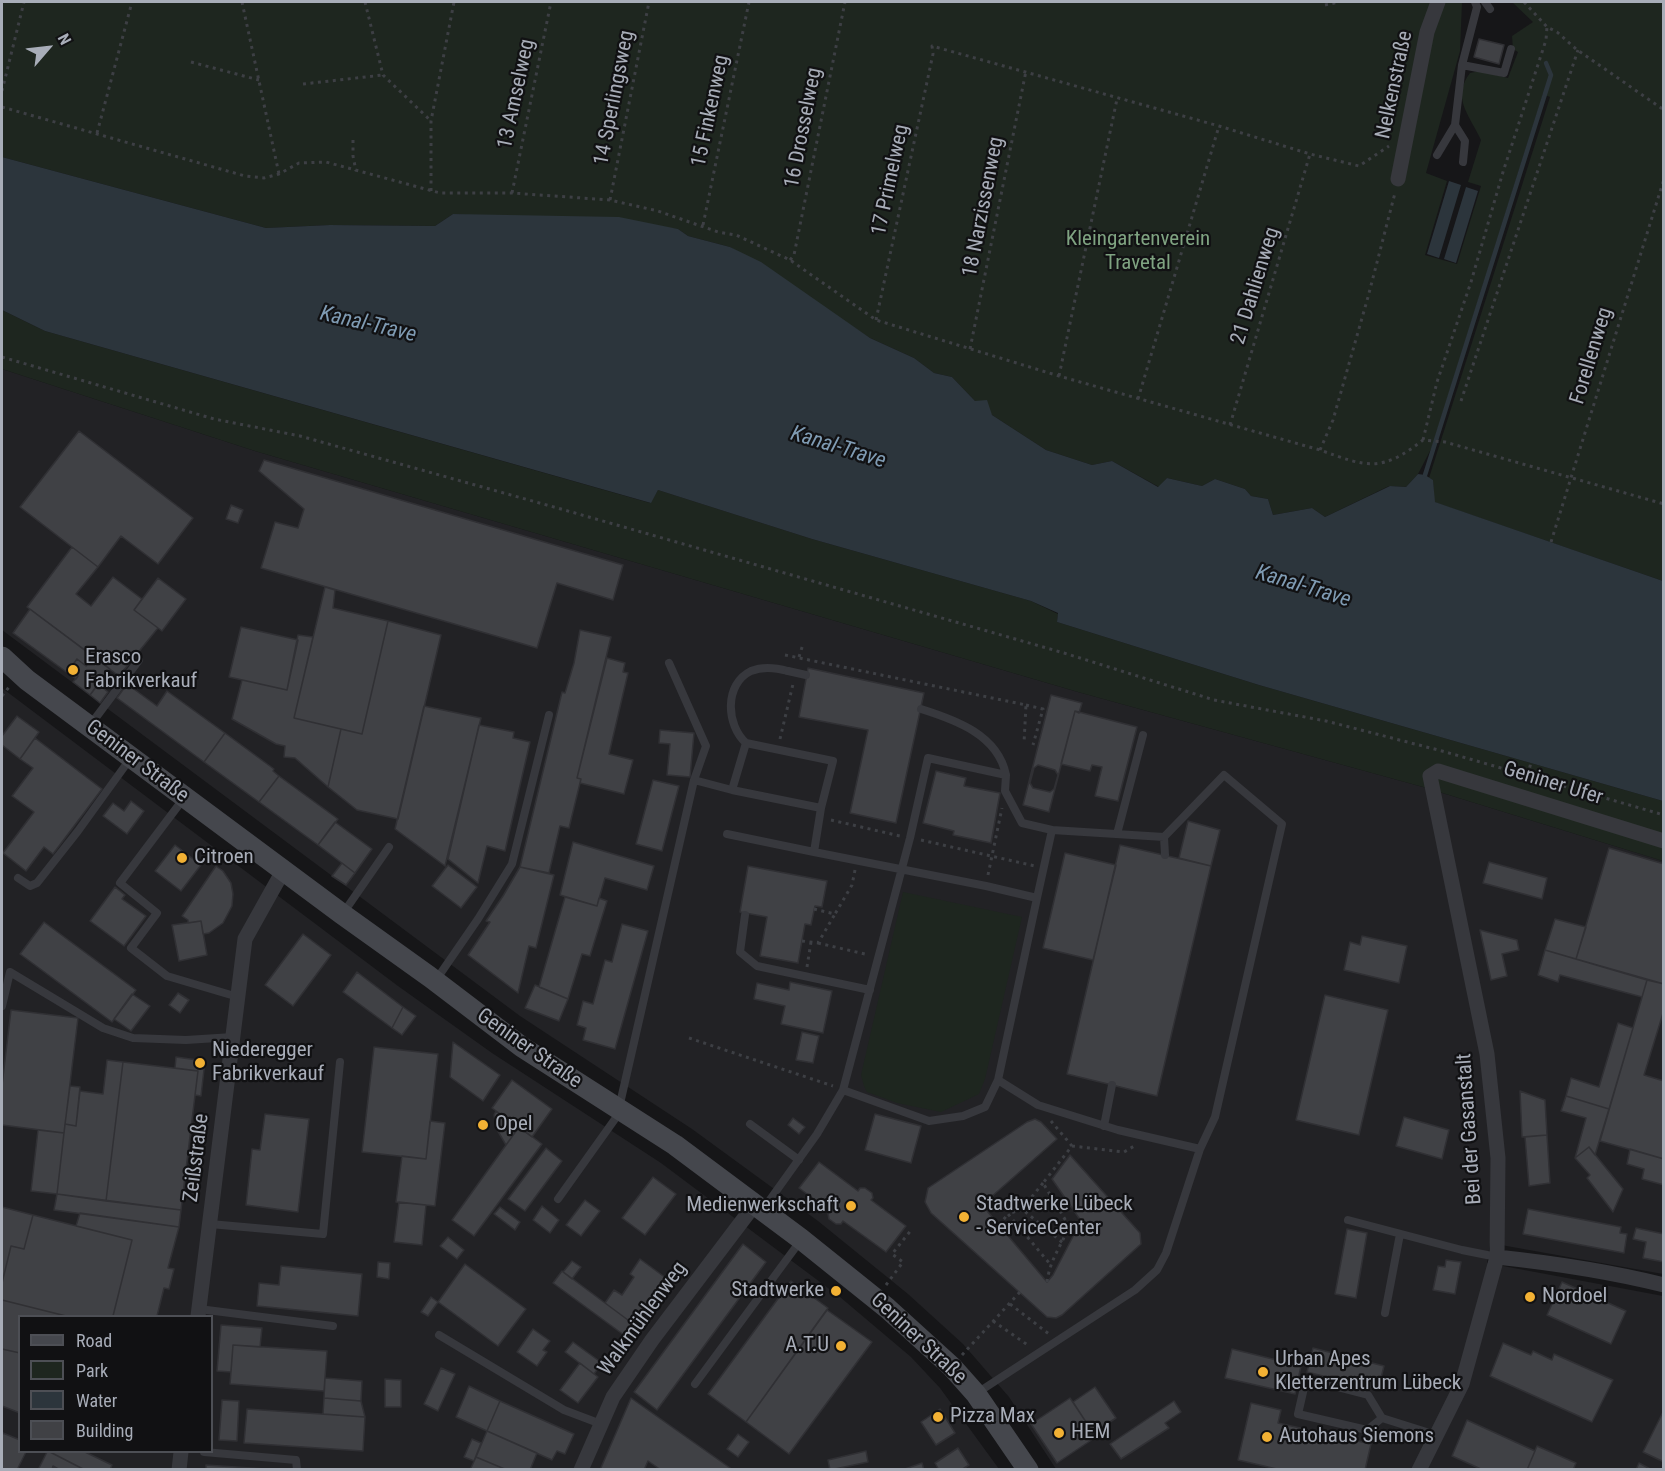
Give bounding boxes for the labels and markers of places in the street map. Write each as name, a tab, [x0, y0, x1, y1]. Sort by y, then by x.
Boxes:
place label: Erasco Fabrikverkauf	[85, 645, 197, 695]
marker: Erasco Fabrikverkauf	[66, 663, 80, 677]
place label: Citroen	[194, 845, 254, 871]
marker: Citroen	[175, 851, 189, 865]
place label: Niederegger Fabrikverkauf	[212, 1038, 324, 1088]
marker: Niederegger Fabrikverkauf	[193, 1056, 207, 1070]
place label: Opel	[495, 1112, 533, 1138]
marker: Opel	[476, 1118, 490, 1132]
place label: Stadtwerke Lübeck - ServiceCenter	[976, 1192, 1133, 1242]
place label: Medienwerkschaft	[686, 1193, 839, 1219]
marker: Medienwerkschaft	[844, 1199, 858, 1213]
marker: Stadtwerke Lübeck - ServiceCenter	[957, 1210, 971, 1224]
place label: Stadtwerke	[731, 1278, 824, 1304]
marker: Stadtwerke	[829, 1284, 843, 1298]
place label: Nordoel	[1542, 1284, 1607, 1310]
marker: Nordoel	[1523, 1290, 1537, 1304]
place label: A.T.U	[785, 1333, 829, 1359]
marker: A.T.U	[834, 1339, 848, 1353]
place label: Urban Apes Kletterzentrum Lübeck	[1275, 1347, 1461, 1397]
marker: Urban Apes Kletterzentrum Lübeck	[1256, 1365, 1270, 1379]
place label: Pizza Max	[950, 1404, 1035, 1430]
marker: Pizza Max	[931, 1410, 945, 1424]
place label: HEM	[1071, 1420, 1110, 1446]
place label: Autohaus Siemons	[1279, 1424, 1434, 1450]
marker: HEM	[1052, 1426, 1066, 1440]
marker: Autohaus Siemons	[1260, 1430, 1274, 1444]

